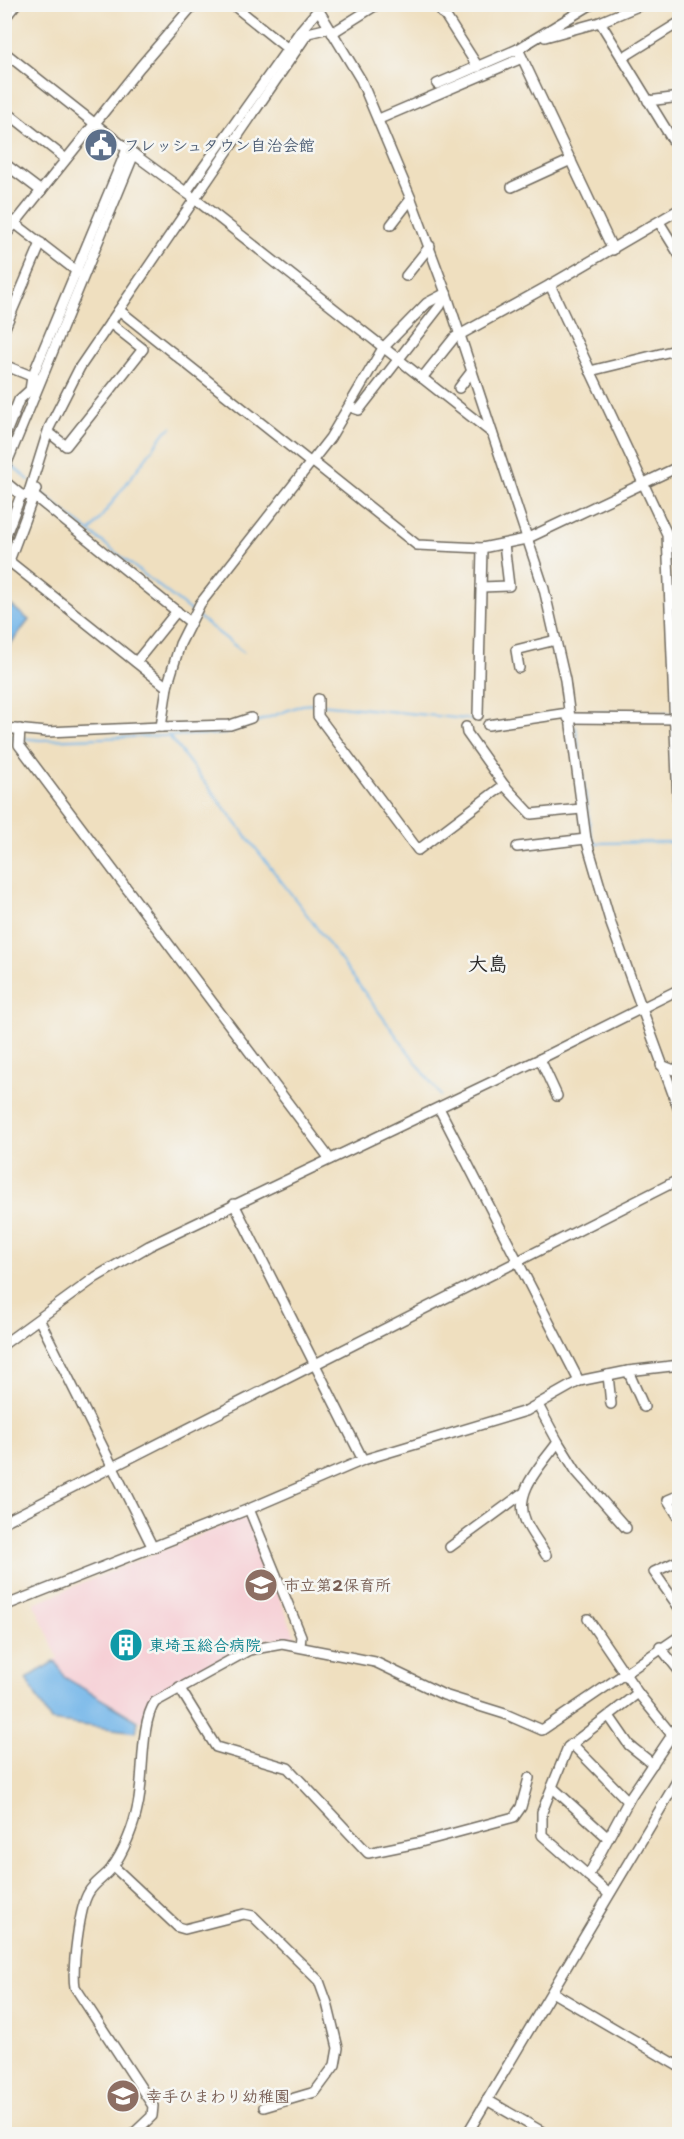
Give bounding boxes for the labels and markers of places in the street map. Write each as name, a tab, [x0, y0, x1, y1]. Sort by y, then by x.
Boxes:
public building icon: フレッシュタウン自治会館	[83, 127, 119, 163]
place label: フレッシュタウン自治会館	[124, 135, 315, 156]
school or university icon: 市立第2保育所	[243, 1567, 279, 1603]
place label: 市立第2保育所	[284, 1575, 391, 1596]
building icon: 東埼玉総合病院	[108, 1627, 144, 1663]
place label: 東埼玉総合病院	[149, 1635, 261, 1656]
school or university icon: 幸手ひまわり幼稚園	[105, 2078, 141, 2114]
place label: 幸手ひまわり幼稚園	[146, 2086, 290, 2107]

